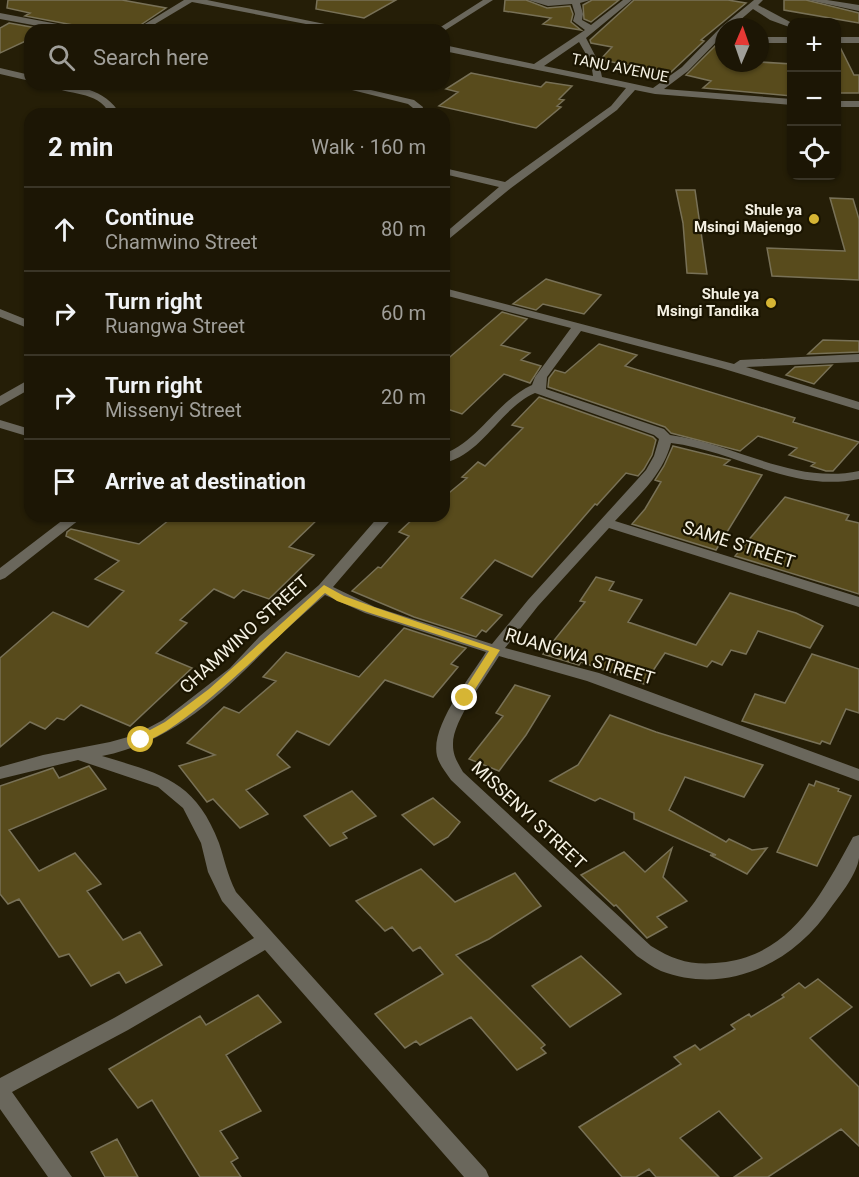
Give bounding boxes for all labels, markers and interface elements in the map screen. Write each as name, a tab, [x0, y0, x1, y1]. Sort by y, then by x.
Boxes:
north arrow	[715, 18, 769, 72]
map controls	[787, 18, 841, 180]
button: +	[787, 18, 841, 72]
search box	[24, 24, 450, 90]
icon: search	[45, 41, 78, 74]
text: Search here	[93, 45, 209, 70]
street label: TANU AVENUE	[570, 50, 671, 86]
button: −	[787, 72, 841, 126]
button: locate	[787, 126, 841, 180]
text: 2 min	[48, 132, 113, 162]
text: Walk · 160 m	[311, 135, 426, 159]
place label: Shule ya Msingi Majengo	[694, 201, 802, 236]
text: Continue	[105, 205, 194, 230]
marker: Shule ya Msingi Majengo	[807, 212, 821, 226]
icon: ahead	[48, 213, 81, 246]
text: 80 m	[381, 217, 426, 241]
text: Chamwino Street	[105, 230, 258, 254]
place label: Shule ya Msingi Tandika	[657, 285, 759, 320]
text: Turn right	[105, 289, 202, 314]
marker: Shule ya Msingi Tandika	[764, 296, 778, 310]
icon: right	[48, 297, 81, 330]
text: 60 m	[381, 301, 426, 325]
text: Ruangwa Street	[105, 314, 245, 338]
text: Turn right	[105, 373, 202, 398]
icon: right	[48, 381, 81, 414]
text: 20 m	[381, 385, 426, 409]
text: Missenyi Street	[105, 398, 242, 422]
icon: arrive	[48, 465, 81, 498]
text: Arrive at destination	[105, 469, 306, 494]
street label: SAME STREET	[680, 516, 798, 572]
street label: CHAMWINO STREET	[175, 570, 313, 698]
street label: RUANGWA STREET	[503, 623, 657, 689]
route end	[451, 684, 477, 710]
route start	[127, 726, 153, 752]
street label: MISSENYI STREET	[467, 757, 591, 874]

